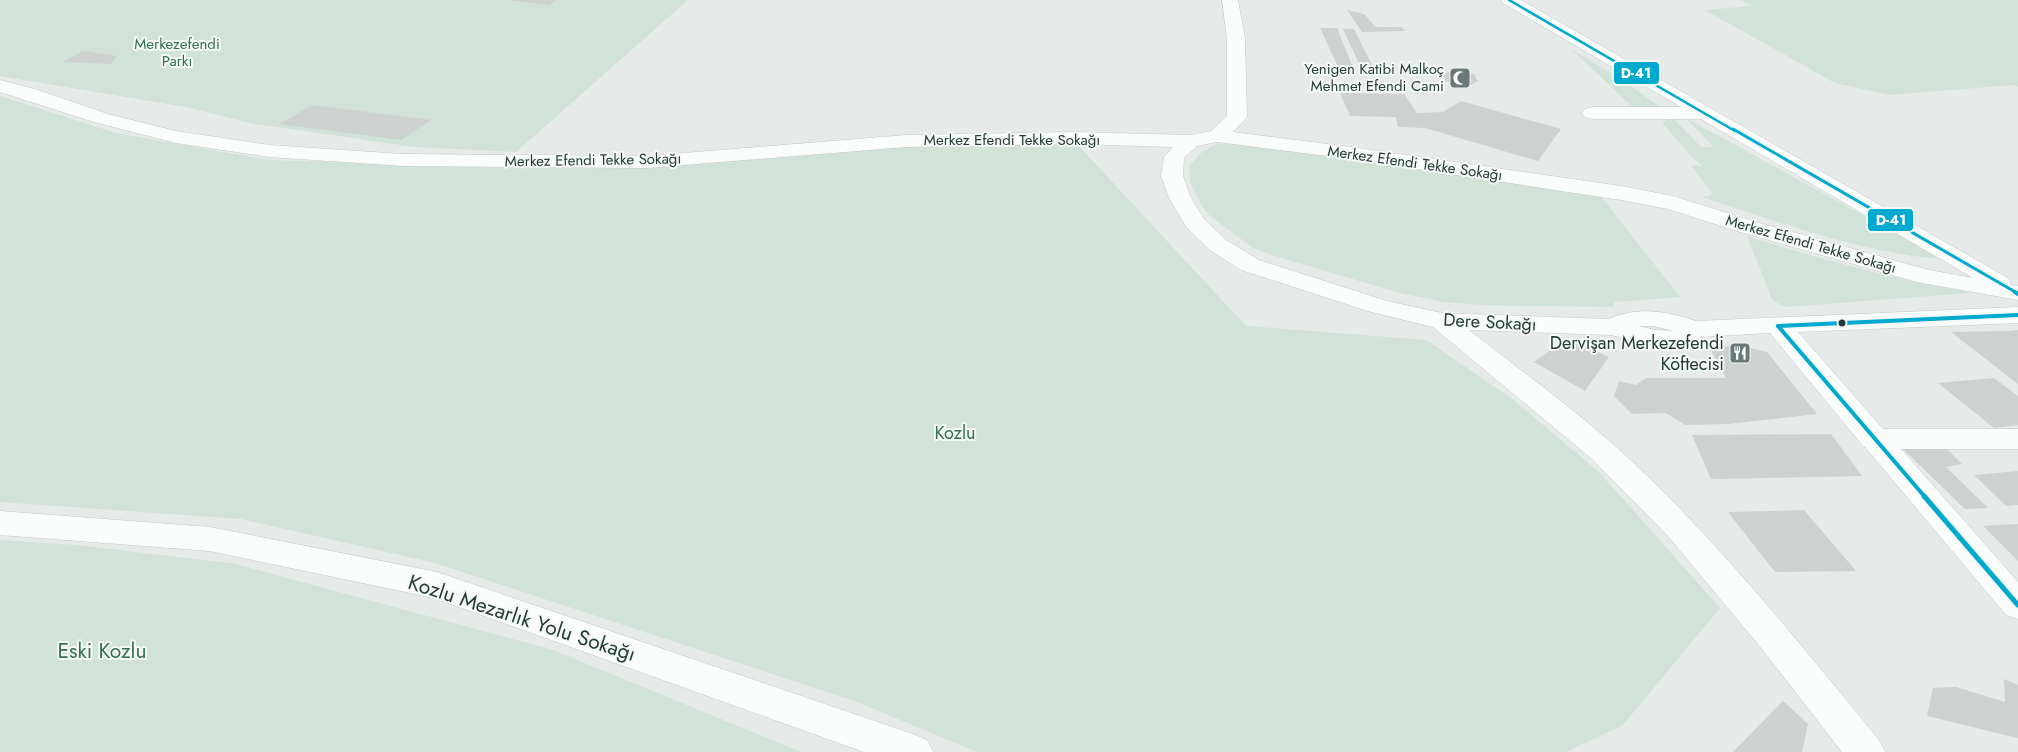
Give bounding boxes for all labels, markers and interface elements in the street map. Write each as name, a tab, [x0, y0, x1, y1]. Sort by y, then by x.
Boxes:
park label: Merkezefendi Parkı	[134, 33, 220, 72]
place label: Yenigen Katibi Malkoç Mehmet Efendi Cami	[1304, 58, 1444, 97]
line badge: D-41	[1613, 61, 1660, 85]
text: D-41	[1621, 63, 1651, 83]
mosque icon: Yenigen Katibi Malkoç Mehmet Efendi Cami	[1448, 66, 1472, 90]
street label: Merkez Efendi Tekke Sokağı	[924, 129, 1100, 151]
street label: Merkez Efendi Tekke Sokağı	[1326, 140, 1504, 186]
street label: Merkez Efendi Tekke Sokağı	[505, 147, 681, 173]
line badge: D-41	[1867, 208, 1914, 232]
street label: Merkez Efendi Tekke Sokağı	[1723, 209, 1899, 279]
text: D-41	[1876, 210, 1906, 230]
street label: Dere Sokağı	[1443, 307, 1537, 337]
unlabelled marker	[1837, 318, 1847, 328]
place label: Dervişan Merkezefendi Köftecisi	[1550, 330, 1724, 377]
restaurant icon: Dervişan Merkezefendi Köftecisi	[1728, 341, 1752, 365]
park label: Kozlu	[934, 420, 976, 446]
street label: Kozlu Mezarlık Yolu Sokağı	[404, 567, 640, 669]
park label: Eski Kozlu	[58, 636, 146, 666]

